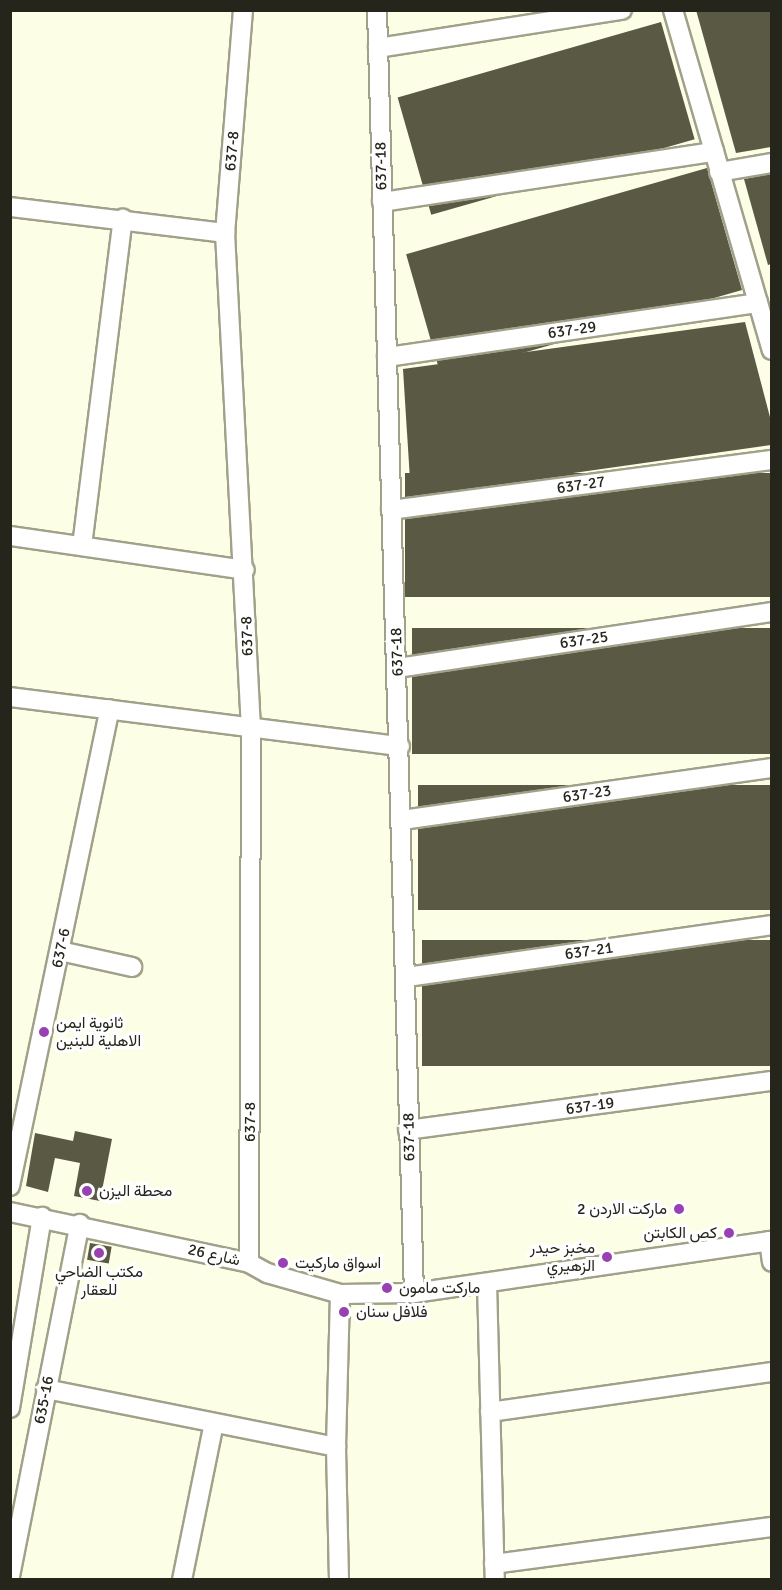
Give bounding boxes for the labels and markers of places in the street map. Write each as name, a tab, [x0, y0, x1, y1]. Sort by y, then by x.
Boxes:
place label: ثانوية ايمن الاهلية للبنين	[56, 1013, 141, 1051]
marker: ثانوية ايمن الاهلية للبنين	[37, 1025, 51, 1039]
place label: محطة اليزن	[99, 1181, 172, 1201]
marker: محطة اليزن	[80, 1184, 94, 1198]
place label: ماركت الاردن 2	[577, 1199, 667, 1219]
marker: ماركت الاردن 2	[672, 1202, 686, 1216]
place label: كص الكابتن	[643, 1223, 717, 1243]
marker: كص الكابتن	[722, 1226, 736, 1240]
place label: مخبز حيدر الزهيري	[530, 1238, 595, 1276]
marker: مكتب الضاحي للعقار	[92, 1246, 106, 1260]
marker: مخبز حيدر الزهيري	[600, 1250, 614, 1264]
place label: اسواق ماركيت	[295, 1253, 381, 1273]
marker: اسواق ماركيت	[276, 1256, 290, 1270]
place label: مكتب الضاحي للعقار	[55, 1262, 143, 1300]
place label: ماركت مامون	[399, 1278, 480, 1298]
marker: ماركت مامون	[380, 1281, 394, 1295]
place label: فلافل سنان	[356, 1302, 428, 1322]
marker: فلافل سنان	[337, 1305, 351, 1319]

